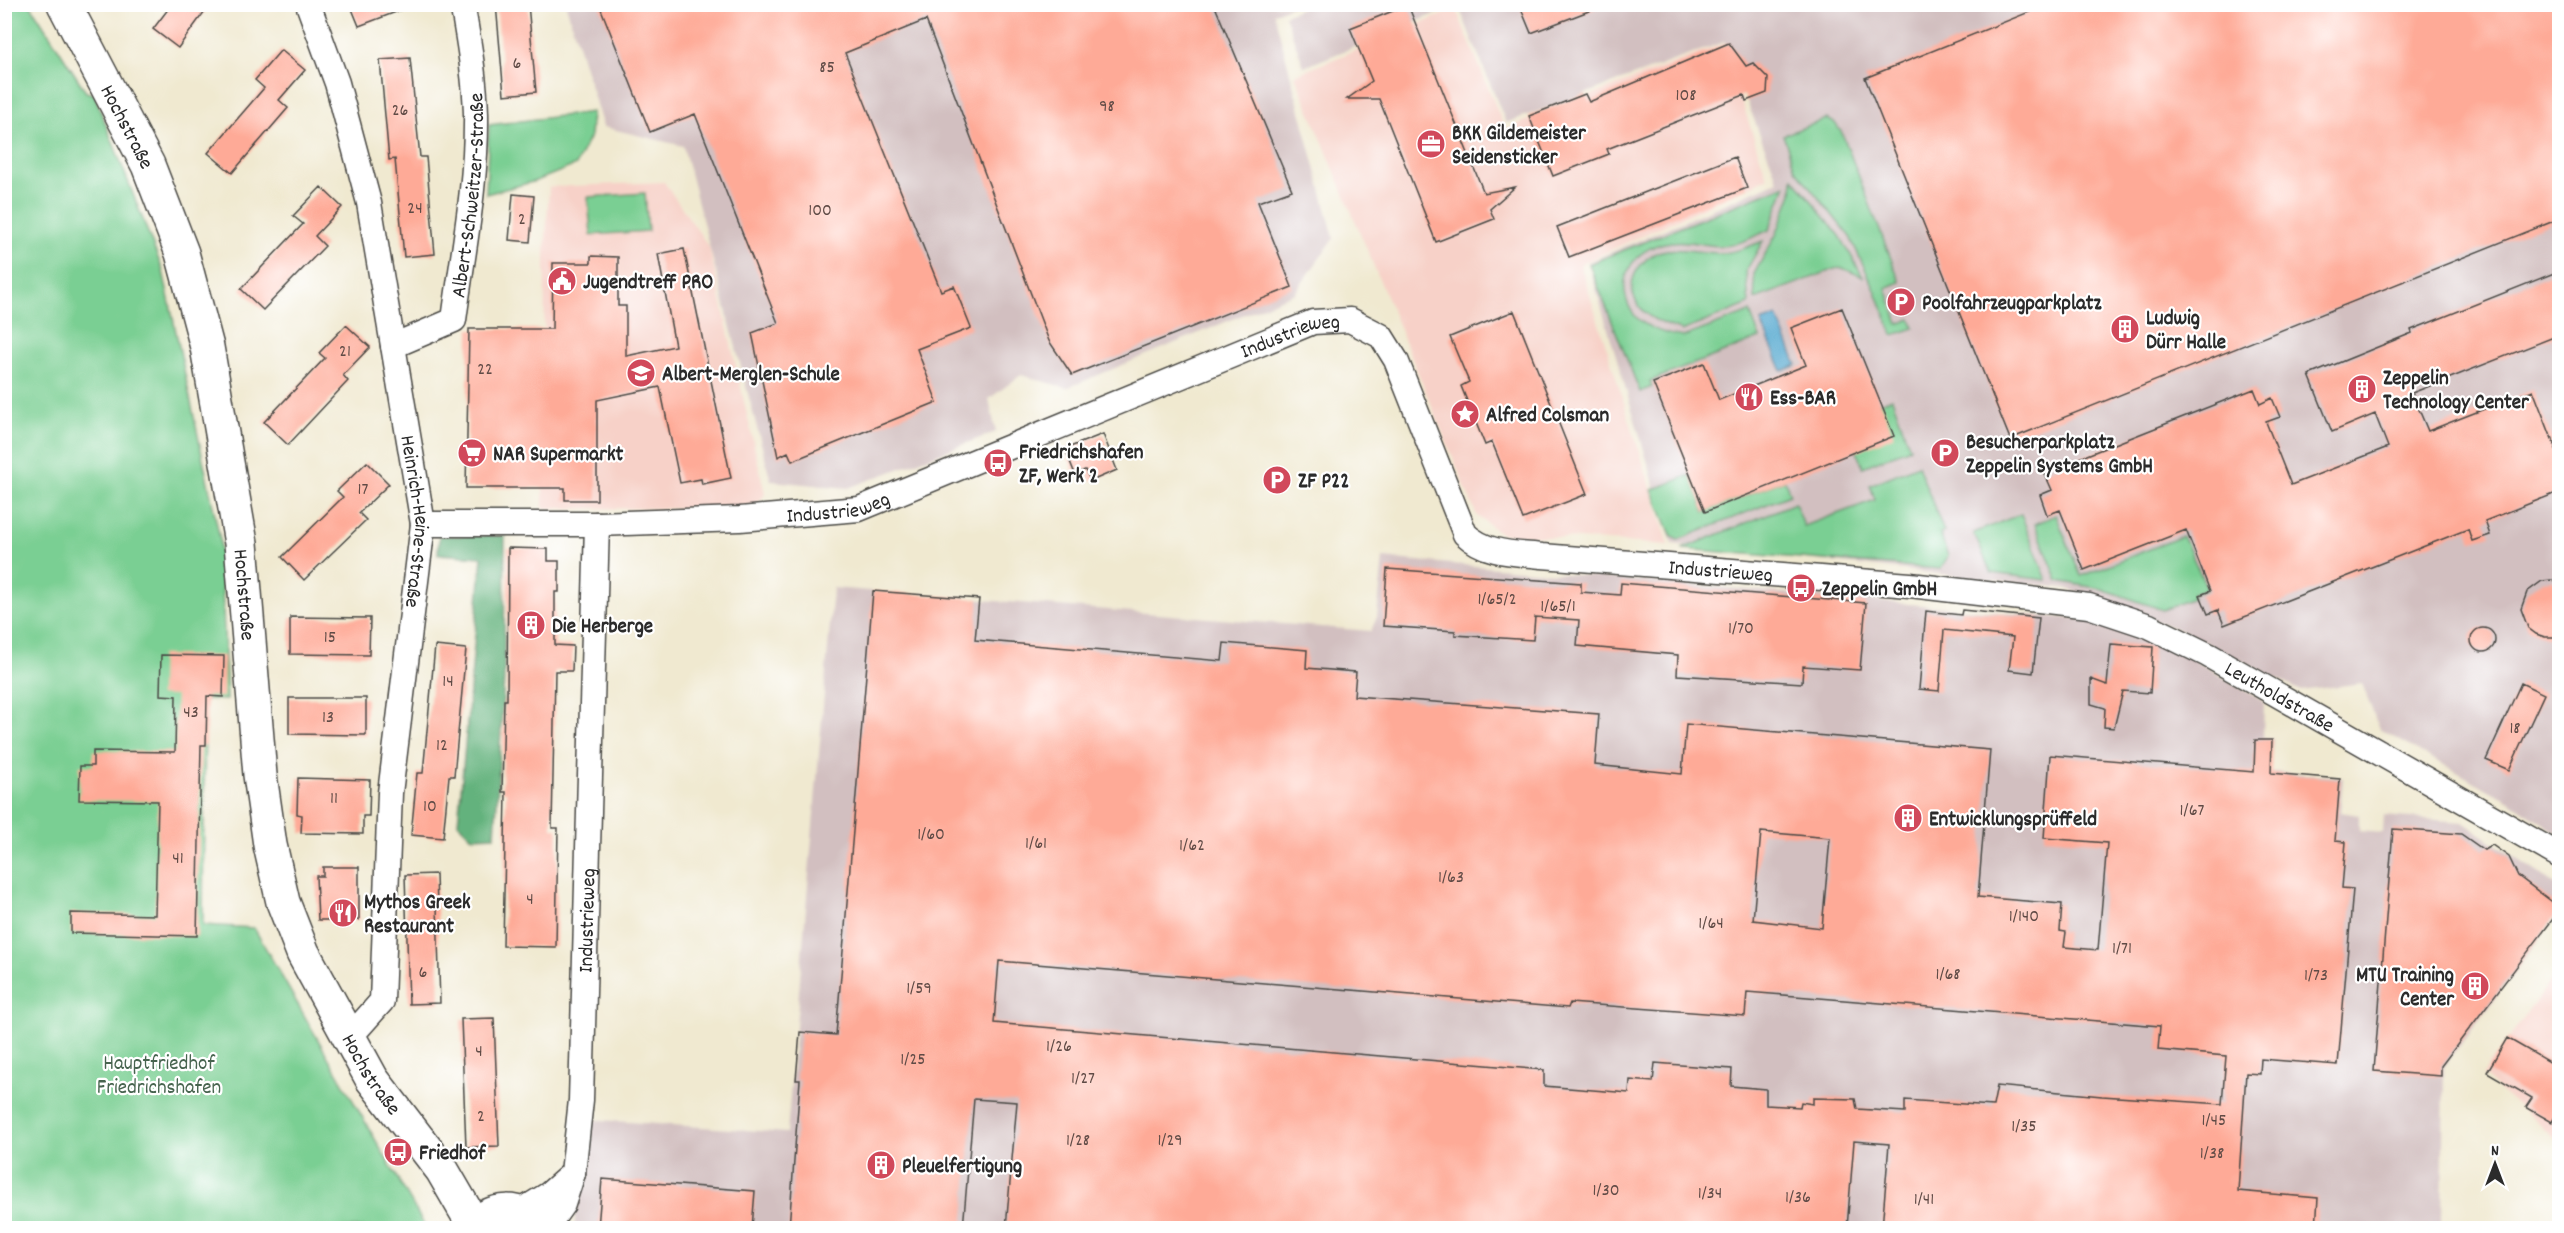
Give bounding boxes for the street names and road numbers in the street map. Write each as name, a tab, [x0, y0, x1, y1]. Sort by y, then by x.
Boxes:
street label: Hochstraße	[91, 80, 160, 175]
street label: Albert-Schweitzer-Straße	[445, 92, 494, 300]
street label: Industrieweg	[1236, 309, 1341, 368]
street label: Heinrich-Heine-Straße	[390, 433, 435, 609]
street label: Industrieweg	[785, 486, 895, 533]
street label: Hochstraße	[224, 548, 261, 642]
street label: Industrieweg	[1667, 554, 1774, 592]
street label: Leutholdstraße	[2218, 655, 2339, 742]
street label: Industrieweg	[573, 868, 605, 973]
street label: Hochstraße	[332, 1029, 407, 1123]

